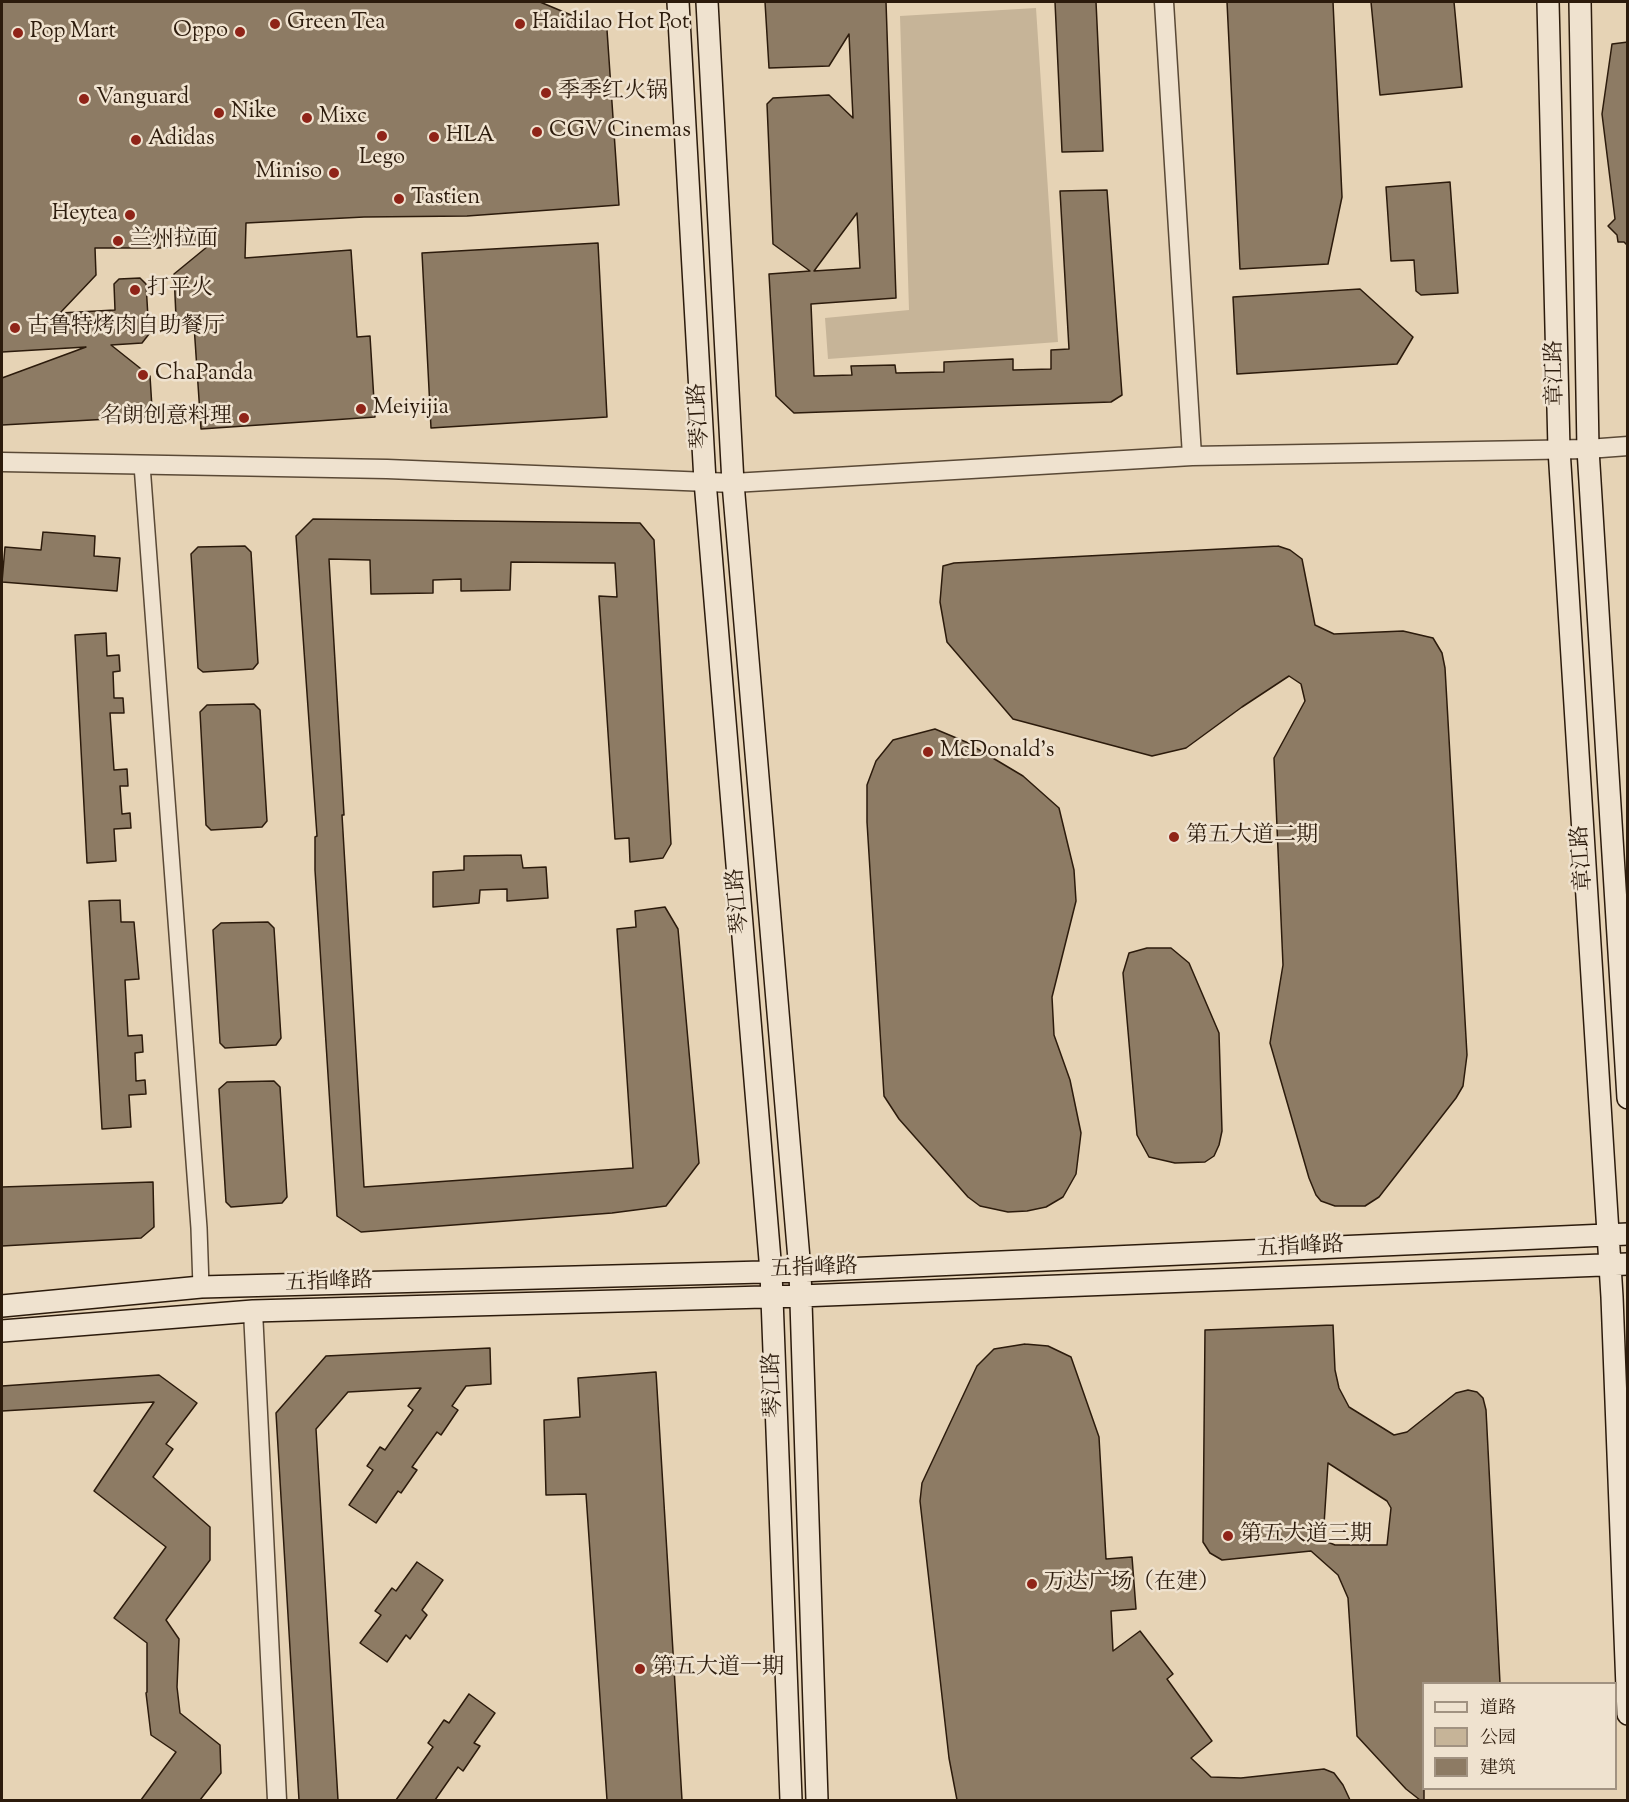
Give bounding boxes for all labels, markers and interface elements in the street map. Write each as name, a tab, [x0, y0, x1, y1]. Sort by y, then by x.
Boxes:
place label: Green Tea	[287, 11, 385, 37]
place label: Haidilao Hot Pot	[532, 11, 689, 37]
marker: Green Tea	[268, 17, 282, 31]
marker: Haidilao Hot Pot	[513, 17, 527, 31]
place label: Oppo	[173, 19, 228, 45]
place label: Pop Mart	[30, 20, 116, 46]
marker: Oppo	[233, 25, 247, 39]
marker: Pop Mart	[11, 26, 25, 40]
place label: 季季红火锅	[558, 80, 668, 106]
place label: Vanguard	[96, 86, 189, 112]
marker: 季季红火锅	[539, 86, 553, 100]
marker: Vanguard	[77, 92, 91, 106]
place label: Nike	[231, 100, 277, 126]
place label: Mixc	[319, 105, 367, 131]
marker: Nike	[212, 106, 226, 120]
marker: Mixc	[300, 111, 314, 125]
place label: CGV Cinemas	[549, 119, 691, 145]
place label: HLA	[446, 124, 495, 150]
marker: CGV Cinemas	[530, 125, 544, 139]
place label: Adidas	[148, 127, 215, 153]
marker: Lego	[375, 129, 389, 143]
marker: HLA	[427, 130, 441, 144]
marker: Adidas	[129, 133, 143, 147]
place label: Lego	[359, 146, 405, 172]
place label: Miniso	[256, 160, 322, 186]
marker: Miniso	[327, 166, 341, 180]
place label: Tastien	[411, 186, 480, 212]
marker: Tastien	[392, 192, 406, 206]
place label: Heytea	[52, 202, 118, 228]
marker: Heytea	[123, 208, 137, 222]
place label: 兰州拉面	[130, 228, 218, 254]
marker: 兰州拉面	[111, 234, 125, 248]
place label: 打平火	[147, 277, 213, 303]
marker: 打平火	[128, 283, 142, 297]
place label: 古鲁特烤肉自助餐厅	[27, 315, 225, 341]
marker: 古鲁特烤肉自助餐厅	[8, 321, 22, 335]
street label: 章江路	[1543, 340, 1571, 406]
place label: ChaPanda	[155, 362, 253, 388]
marker: ChaPanda	[136, 368, 150, 382]
street label: 琴江路	[686, 382, 716, 450]
place label: Meiyijia	[373, 396, 449, 422]
marker: Meiyijia	[354, 402, 368, 416]
place label: 名朗创意料理	[100, 405, 232, 431]
marker: 名朗创意料理	[237, 411, 251, 425]
place label: McDonald's	[940, 739, 1054, 765]
marker: McDonald's	[921, 745, 935, 759]
place label: 第五大道二期	[1186, 824, 1318, 850]
street label: 章江路	[1569, 824, 1599, 892]
marker: 第五大道二期	[1167, 830, 1181, 844]
street label: 琴江路	[724, 867, 756, 935]
street label: 五指峰路	[1255, 1234, 1345, 1264]
street label: 五指峰路	[770, 1255, 858, 1285]
street label: 五指峰路	[285, 1269, 373, 1299]
street label: 琴江路	[761, 1352, 789, 1418]
place label: 第五大道三期	[1240, 1523, 1372, 1549]
marker: 第五大道三期	[1221, 1529, 1235, 1543]
place label: 万达广场（在建）	[1044, 1571, 1220, 1597]
marker: 万达广场（在建）	[1025, 1577, 1039, 1591]
place label: 第五大道一期	[652, 1656, 784, 1682]
marker: 第五大道一期	[633, 1662, 647, 1676]
legend	[1422, 1682, 1617, 1790]
text: 道路	[1480, 1696, 1516, 1722]
text: 公园	[1480, 1726, 1516, 1752]
text: 建筑	[1480, 1756, 1516, 1782]

